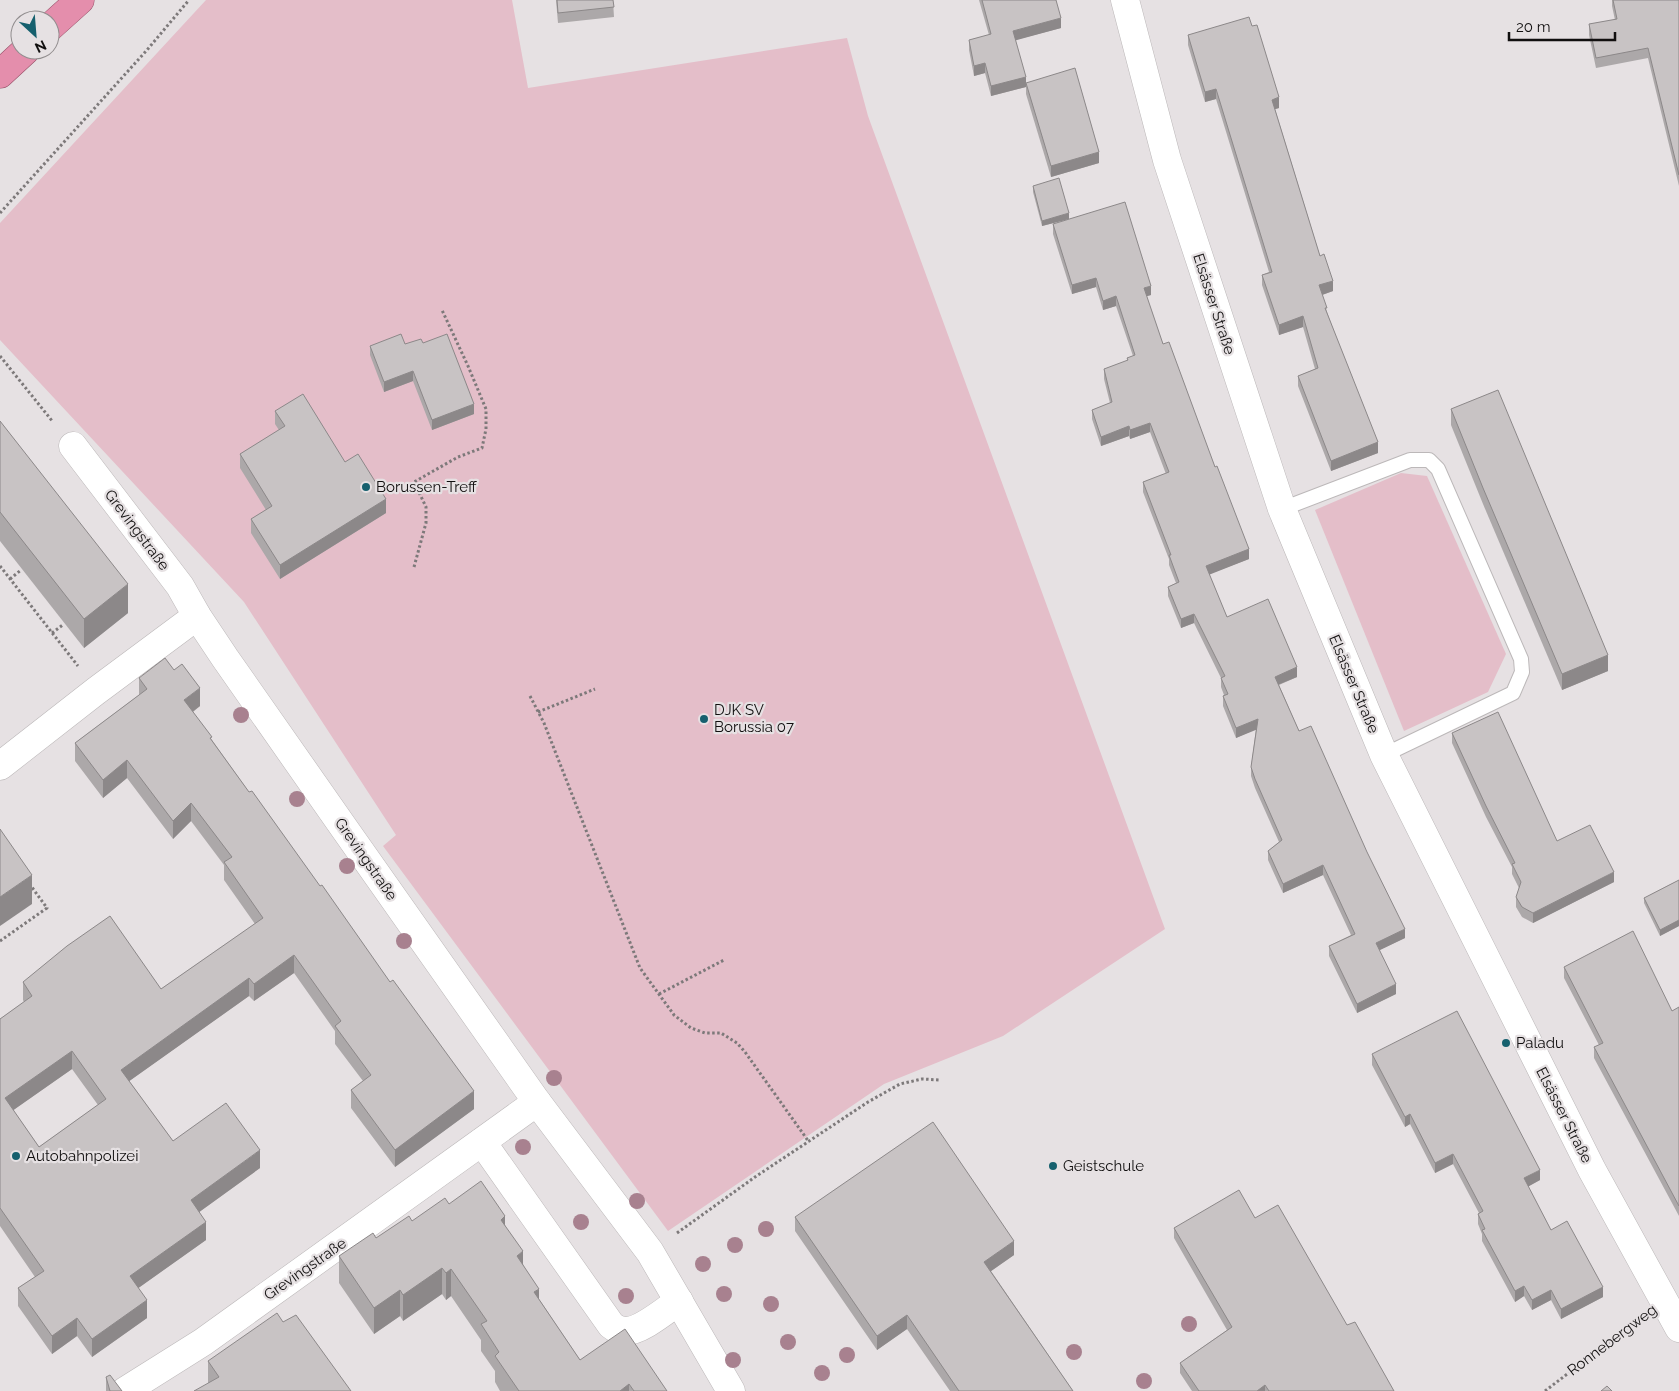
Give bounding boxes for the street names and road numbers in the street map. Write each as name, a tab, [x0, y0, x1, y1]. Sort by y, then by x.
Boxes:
street label: Elsässer Straße	[1189, 251, 1239, 357]
street label: Grevingstraße	[101, 486, 173, 574]
street label: Elsässer Straße	[1325, 632, 1383, 736]
street label: Grevingstraße	[331, 814, 401, 904]
street label: Elsässer Straße	[1532, 1064, 1596, 1166]
street label: Grevingstraße	[260, 1234, 350, 1304]
street label: Ronnebergweg	[1564, 1301, 1660, 1379]

